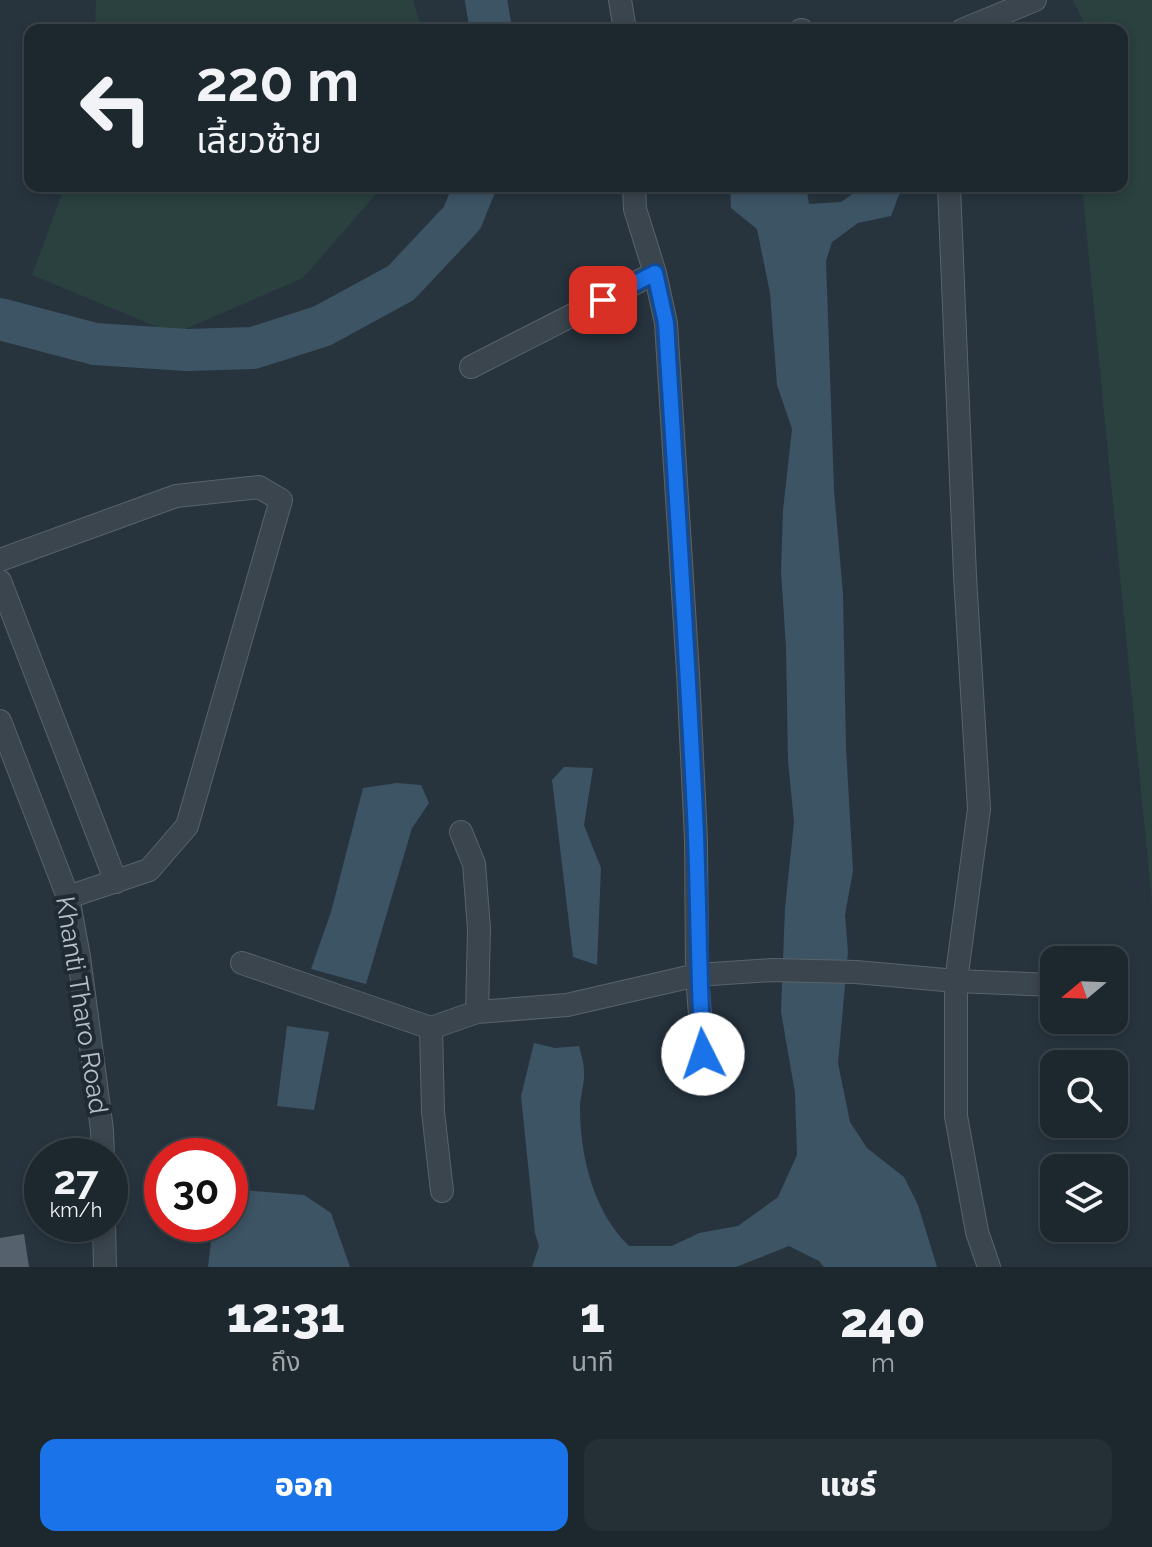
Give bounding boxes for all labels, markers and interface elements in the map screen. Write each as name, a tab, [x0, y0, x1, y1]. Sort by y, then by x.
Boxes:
text: 220 m	[196, 48, 359, 114]
icon: left	[64, 56, 168, 160]
text: เลี้ยวซ้าย	[196, 119, 322, 161]
pin	[569, 266, 637, 334]
icon: arrive	[581, 278, 625, 322]
street label: Khanti Tharo Road	[50, 894, 114, 1116]
north arrow	[1040, 946, 1128, 1034]
map controls	[1040, 946, 1128, 1242]
position arrow	[661, 1012, 745, 1096]
button: search	[1040, 1050, 1128, 1138]
speed limit sign: 30	[144, 1138, 248, 1242]
button: layers	[1040, 1154, 1128, 1242]
text: 27	[53, 1156, 98, 1203]
text: km/h	[50, 1198, 102, 1222]
text: 12:31	[227, 1287, 345, 1343]
text: 1	[580, 1287, 605, 1343]
text: 240	[840, 1292, 925, 1348]
text: ถึง	[271, 1347, 300, 1377]
text: นาที	[571, 1347, 614, 1377]
text: m	[871, 1348, 895, 1378]
button: ออก	[40, 1439, 568, 1531]
button: แชร์	[584, 1439, 1112, 1531]

